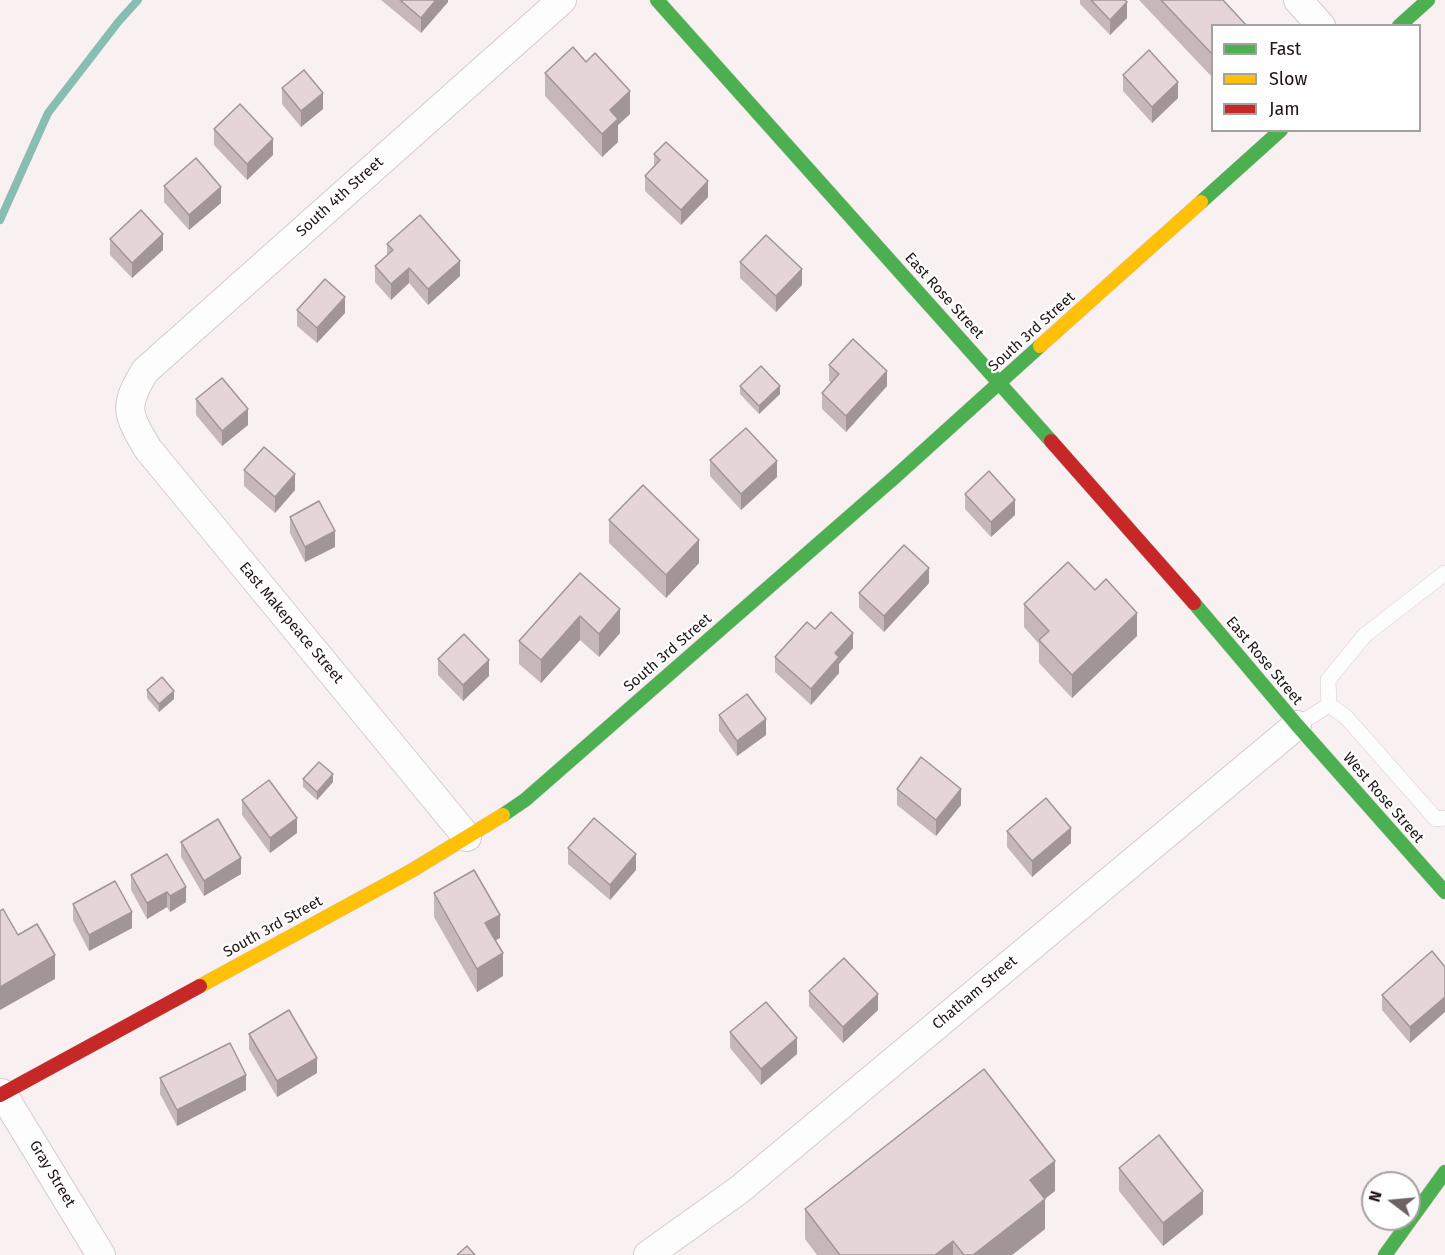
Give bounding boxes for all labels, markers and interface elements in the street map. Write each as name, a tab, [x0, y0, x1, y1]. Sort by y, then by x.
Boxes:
legend	[1211, 24, 1421, 132]
text: Fast	[1269, 38, 1301, 60]
text: Slow	[1269, 68, 1307, 90]
text: Jam	[1269, 98, 1300, 120]
street label: South 4th Street	[293, 153, 387, 241]
street label: East Rose Street	[901, 249, 987, 343]
street label: South 3rd Street	[985, 288, 1079, 376]
street label: East Makepeace Street	[235, 559, 347, 687]
street label: South 3rd Street	[620, 610, 716, 696]
street label: East Rose Street	[1222, 613, 1306, 709]
street label: West Rose Street	[1339, 749, 1427, 847]
street label: South 3rd Street	[220, 892, 326, 962]
street label: Chatham Street	[929, 952, 1021, 1034]
street label: Gray Street	[25, 1137, 79, 1211]
north arrow	[1361, 1171, 1421, 1231]
text: N	[1365, 1189, 1386, 1204]

